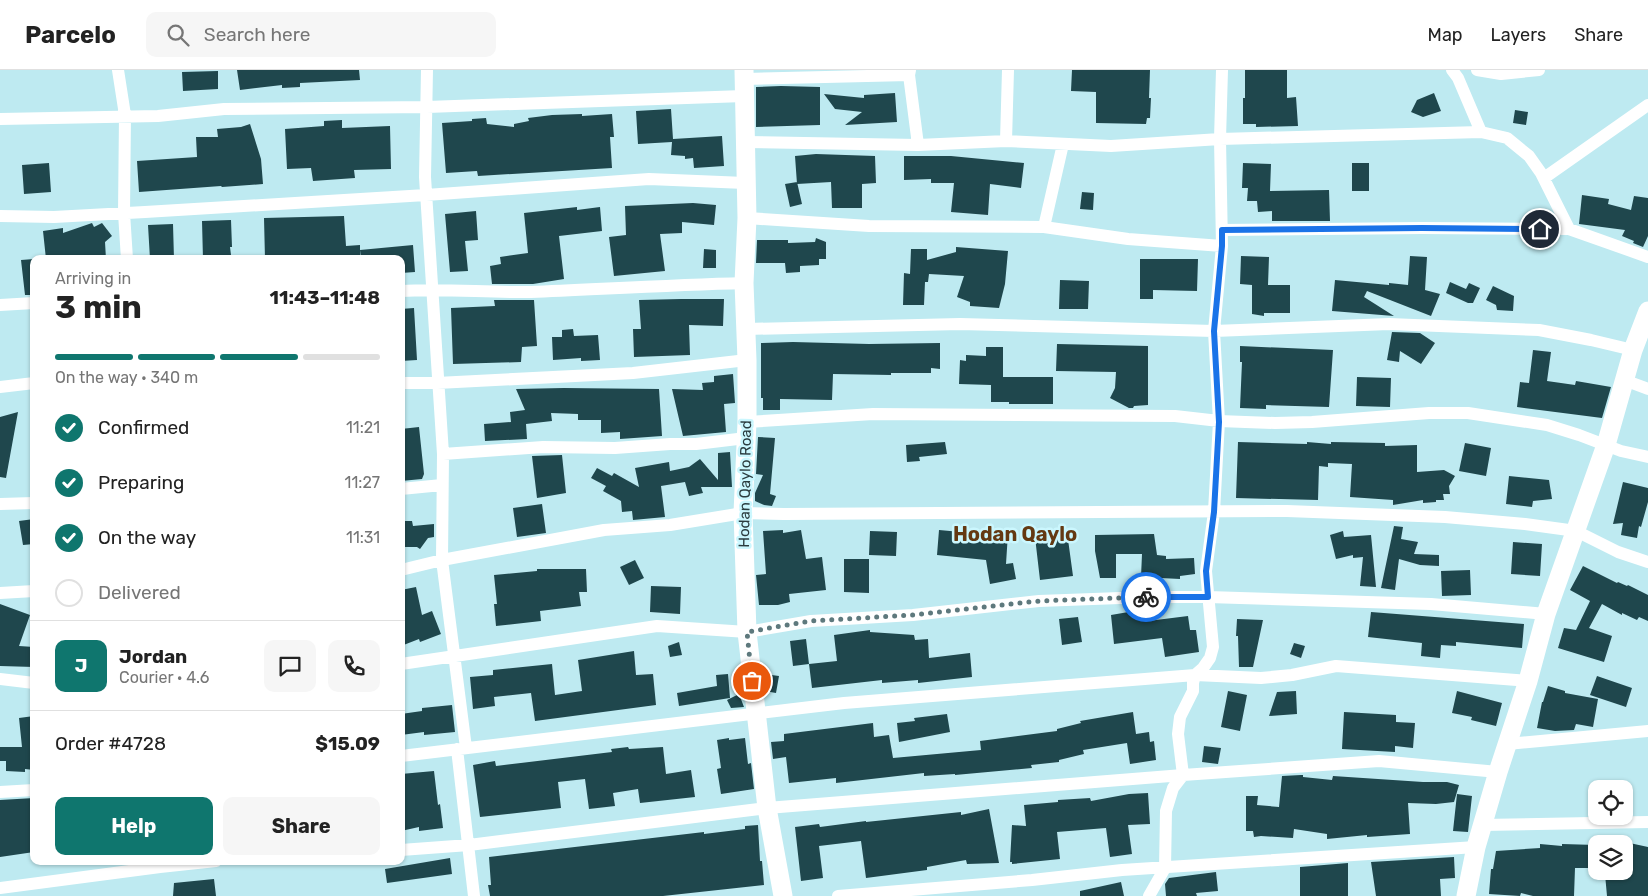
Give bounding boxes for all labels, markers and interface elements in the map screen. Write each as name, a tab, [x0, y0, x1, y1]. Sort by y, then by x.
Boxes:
search box	[146, 12, 496, 57]
text: Parcelo	[25, 21, 116, 49]
icon: search	[164, 21, 192, 49]
text: Search here	[204, 23, 310, 46]
text: Map	[1428, 24, 1463, 46]
text: Layers	[1491, 24, 1546, 46]
text: Share	[1574, 24, 1623, 46]
pin	[1519, 208, 1561, 250]
icon: home	[1526, 215, 1554, 243]
text: Arriving in	[55, 269, 131, 288]
text: 11:43–11:48	[270, 286, 380, 309]
text: 3 min	[55, 288, 142, 326]
text: On the way · 340 m	[55, 368, 198, 387]
icon: check	[55, 414, 83, 442]
text: Confirmed	[98, 416, 189, 439]
text: 11:21	[346, 418, 380, 437]
street label: Hodan Qaylo Road	[735, 420, 755, 548]
icon: check	[55, 469, 83, 497]
text: Preparing	[98, 471, 184, 494]
text: 11:27	[345, 473, 380, 492]
district label: Hodan Qaylo	[953, 522, 1077, 546]
icon: check	[55, 524, 83, 552]
text: On the way	[98, 526, 196, 549]
text: 11:31	[346, 528, 380, 547]
courier	[1121, 572, 1171, 622]
text: Delivered	[98, 581, 181, 604]
icon: bike	[1132, 583, 1160, 611]
button: chat	[264, 640, 316, 692]
button: phone	[328, 640, 380, 692]
text: Jordan	[119, 645, 187, 668]
text: J	[75, 654, 87, 677]
pin	[731, 660, 773, 702]
icon: bag	[738, 667, 766, 695]
text: Courier · 4.6	[119, 668, 209, 687]
text: Order #4728	[55, 732, 166, 755]
text: $15.09	[315, 732, 380, 755]
map controls	[1588, 780, 1633, 880]
button: locate	[1588, 780, 1633, 825]
button: Help	[55, 797, 213, 855]
button: Share	[223, 797, 380, 855]
button: layers	[1588, 835, 1633, 880]

